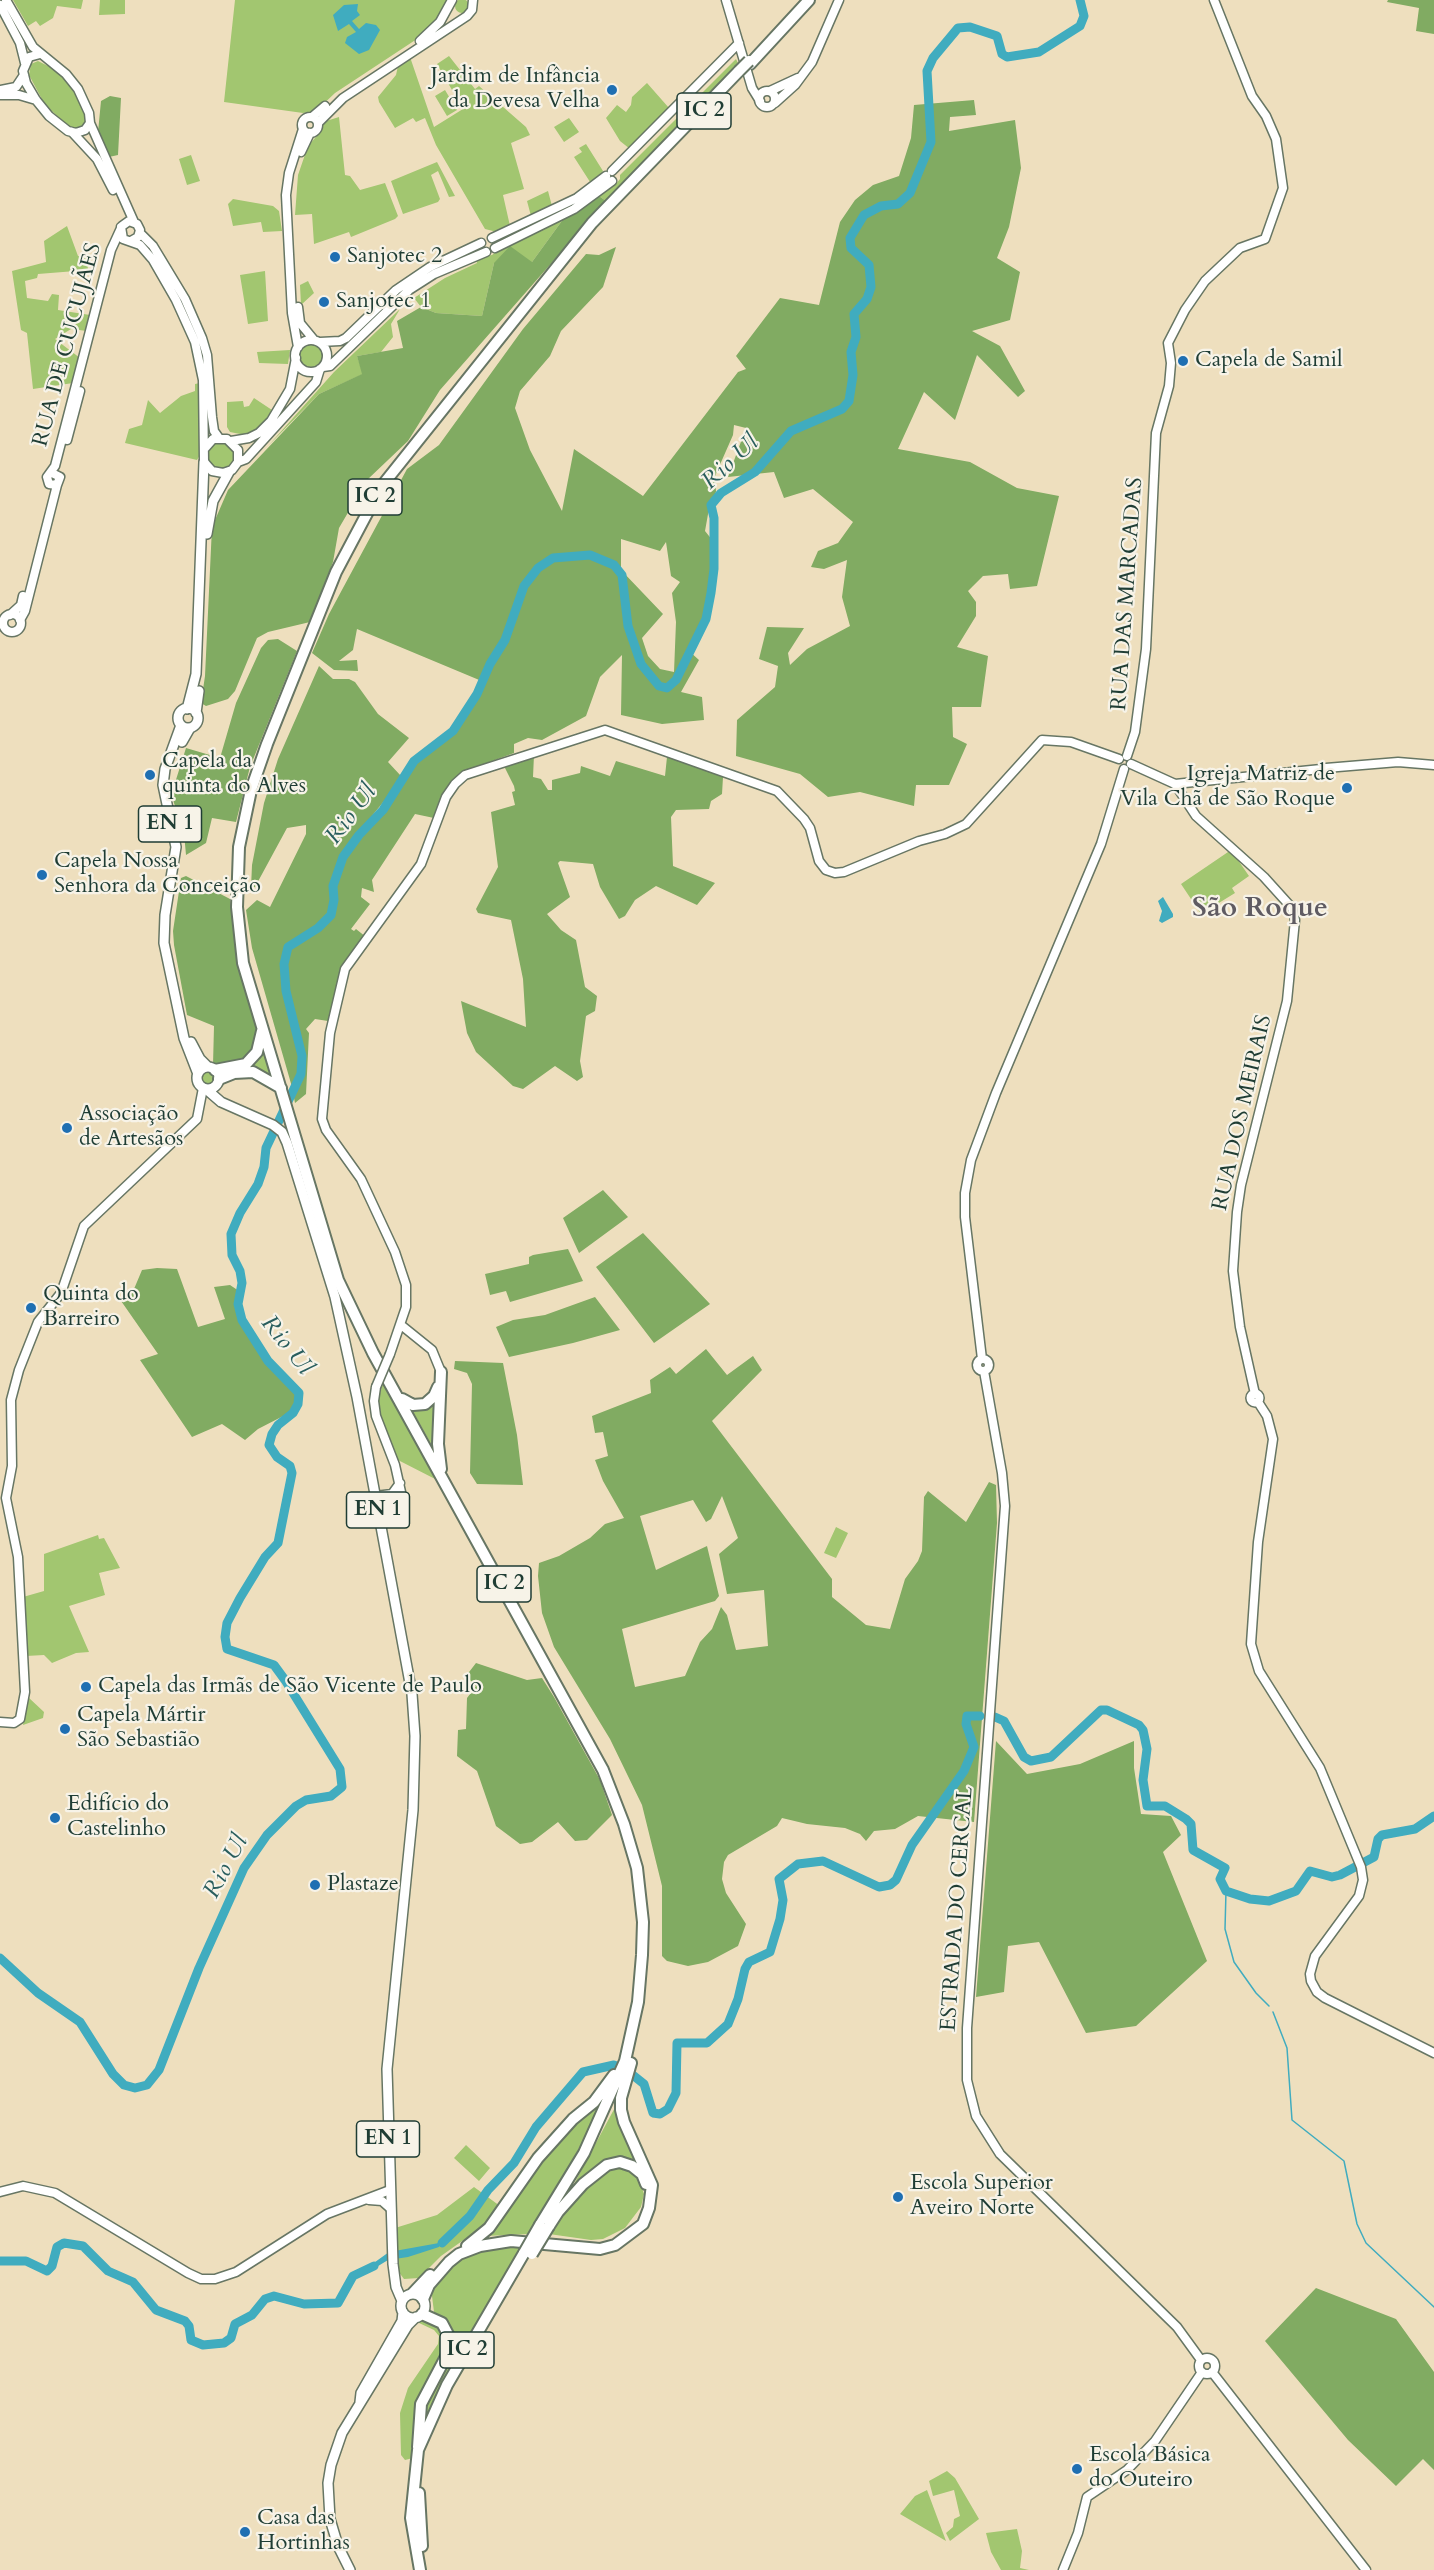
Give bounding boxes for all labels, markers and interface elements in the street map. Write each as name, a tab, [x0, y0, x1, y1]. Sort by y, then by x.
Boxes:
place label: Jardim de Infância da Devesa Velha	[431, 64, 600, 116]
marker: Jardim de Infância da Devesa Velha	[605, 83, 619, 97]
road number: IC 2	[677, 93, 731, 129]
street label: RUA DE CUCUJÃES	[28, 240, 108, 450]
place label: Sanjotec 2	[347, 244, 442, 270]
marker: Sanjotec 2	[328, 250, 342, 264]
place label: Sanjotec 1	[336, 289, 431, 315]
marker: Sanjotec 1	[317, 295, 331, 309]
place label: Capela de Samil	[1195, 348, 1343, 374]
marker: Capela de Samil	[1176, 354, 1190, 368]
water label: Rio Ul	[696, 429, 766, 497]
street label: RUA DAS MARCADAS	[1107, 476, 1149, 712]
road number: IC 2	[348, 479, 402, 515]
place label: Capela da quinta do Alves	[162, 749, 306, 800]
place label: Igreja Matriz de Vila Chã de São Roque	[1120, 762, 1335, 813]
marker: Capela da quinta do Alves	[143, 768, 157, 782]
water label: Rio Ul	[320, 779, 384, 851]
marker: Igreja Matriz de Vila Chã de São Roque	[1340, 781, 1354, 795]
road number: EN 1	[138, 806, 201, 842]
place label: Capela Nossa Senhora da Conceição	[54, 849, 261, 900]
marker: Capela Nossa Senhora da Conceição	[35, 868, 49, 882]
district label: São Roque	[1192, 893, 1328, 927]
street label: RUA DOS MEIRAIS	[1208, 1013, 1278, 1213]
place label: Associação de Artesãos	[79, 1102, 183, 1154]
marker: Associação de Artesãos	[60, 1121, 74, 1135]
place label: Quinta do Barreiro	[43, 1282, 139, 1334]
marker: Quinta do Barreiro	[24, 1301, 38, 1315]
water label: Rio Ul	[254, 1310, 318, 1382]
road number: EN 1	[346, 1492, 410, 1528]
road number: IC 2	[477, 1566, 531, 1602]
place label: Capela das Irmãs de São Vicente de Paulo	[98, 1674, 482, 1700]
marker: Capela das Irmãs de São Vicente de Paulo	[79, 1680, 93, 1694]
place label: Capela Mártir São Sebastião	[77, 1703, 205, 1754]
marker: Capela Mártir São Sebastião	[58, 1722, 72, 1736]
street label: ESTRADA DO CERCAL	[936, 1786, 980, 2032]
place label: Edifício do Castelinho	[67, 1792, 169, 1844]
marker: Edifício do Castelinho	[48, 1811, 62, 1825]
water label: Rio Ul	[198, 1830, 256, 1904]
place label: Plastaze	[327, 1872, 399, 1898]
marker: Plastaze	[308, 1878, 322, 1892]
road number: EN 1	[356, 2121, 420, 2157]
place label: Escola Superior Aveiro Norte	[910, 2171, 1053, 2222]
marker: Escola Superior Aveiro Norte	[891, 2190, 905, 2204]
road number: IC 2	[440, 2332, 494, 2368]
place label: Escola Básica do Outeiro	[1089, 2443, 1210, 2494]
marker: Escola Básica do Outeiro	[1070, 2462, 1084, 2476]
place label: Casa das Hortinhas	[257, 2506, 350, 2558]
marker: Casa das Hortinhas	[238, 2525, 252, 2539]

